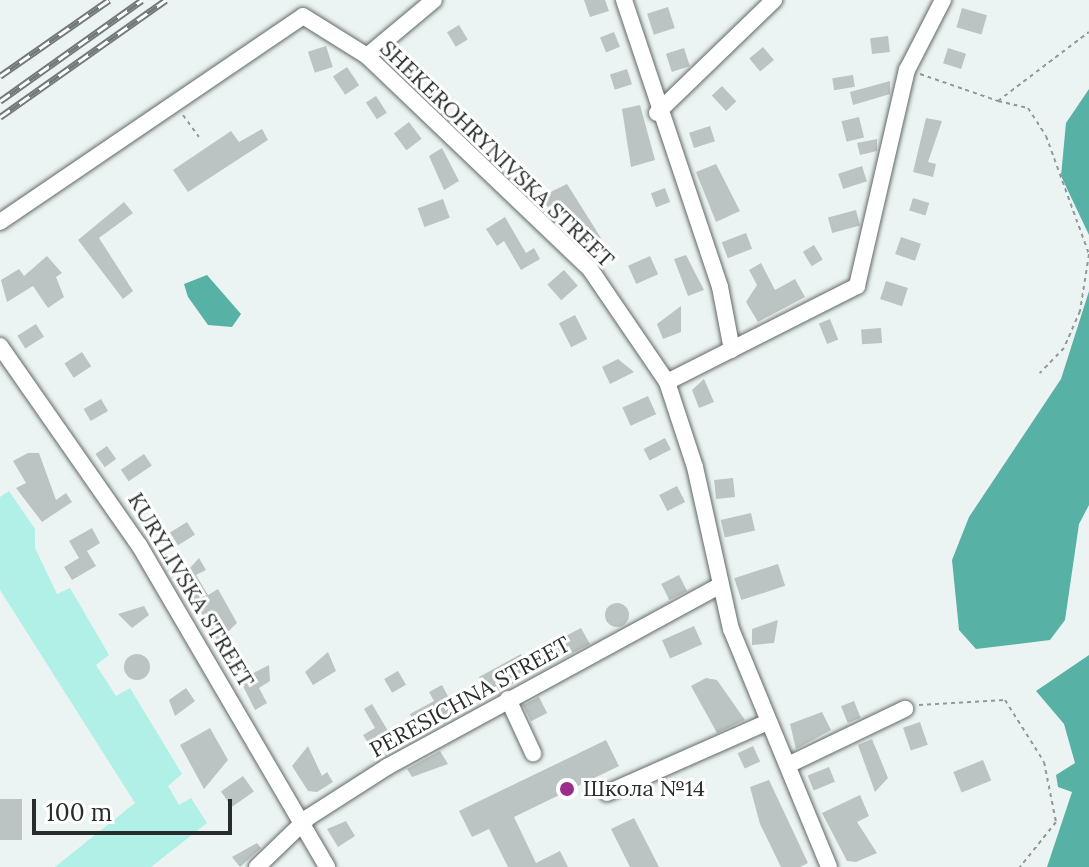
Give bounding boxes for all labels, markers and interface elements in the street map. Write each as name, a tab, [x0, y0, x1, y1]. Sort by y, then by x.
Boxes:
street label: SHEKEROHRYNIVSKA STREET	[374, 35, 620, 273]
street label: KURYLIVSKA STREET	[122, 488, 260, 692]
street label: PERESICHNA STREET	[365, 631, 575, 763]
place label: Школа №14	[583, 776, 705, 802]
marker: Школа №14	[558, 780, 576, 798]
scale bar	[36, 783, 236, 833]
text: 100 m	[46, 797, 112, 828]

